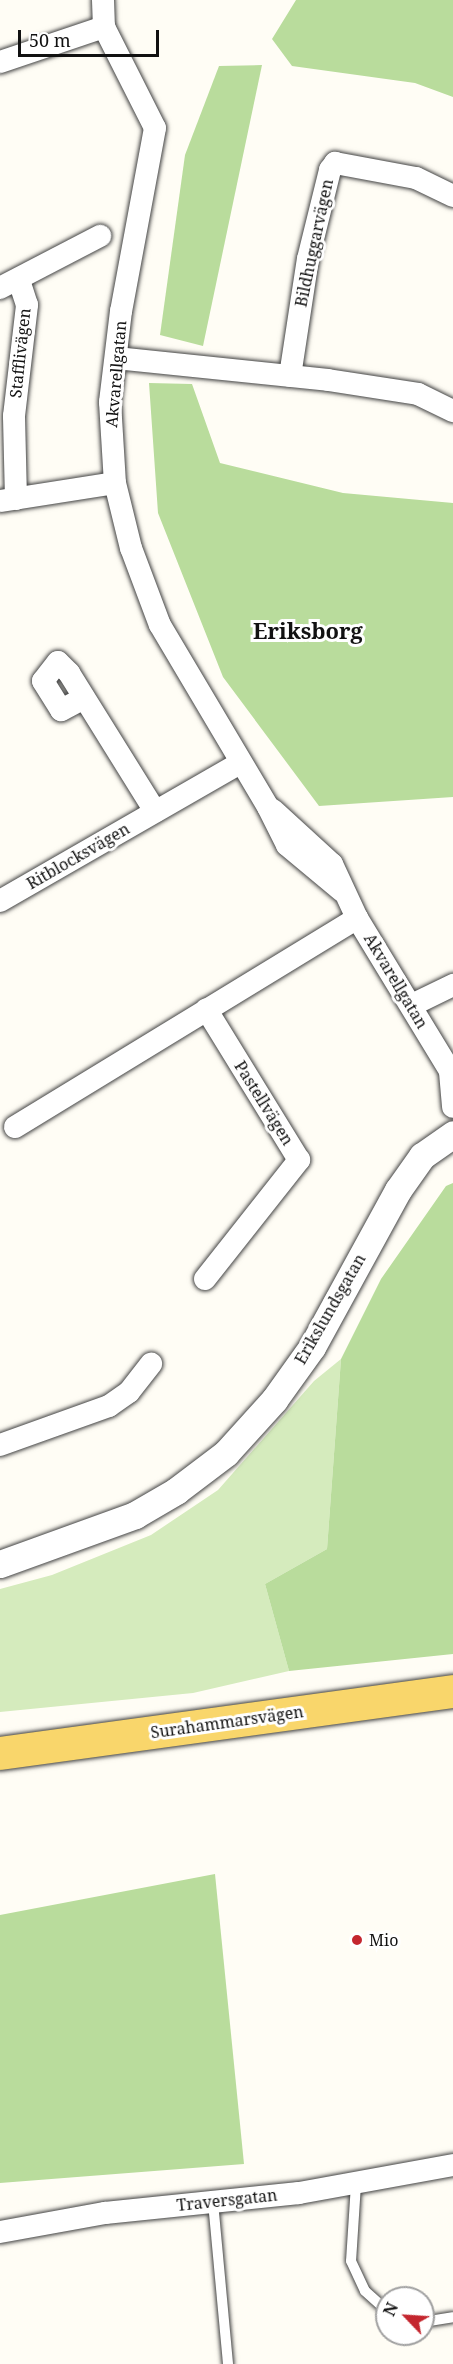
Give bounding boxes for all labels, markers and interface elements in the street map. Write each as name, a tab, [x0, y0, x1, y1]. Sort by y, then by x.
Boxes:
scale bar	[21, 18, 162, 56]
text: 50 m	[29, 28, 71, 52]
street label: Bildhuggarvägen	[291, 177, 337, 309]
street label: Stafflivägen	[6, 307, 34, 399]
street label: Akvarellgatan	[102, 320, 130, 428]
district label: Eriksborg	[253, 618, 363, 644]
street label: Ritblocksvägen	[23, 819, 133, 893]
street label: Akvarellgatan	[360, 930, 432, 1032]
street label: Pastellvägen	[230, 1057, 298, 1149]
street label: Erikslundsgatan	[291, 1250, 369, 1368]
street label: Surahammarsvägen	[149, 1702, 305, 1742]
place label: Mio	[369, 1930, 398, 1950]
marker: Mio	[350, 1933, 364, 1947]
street label: Traversgatan	[176, 2185, 278, 2215]
north arrow	[375, 2286, 435, 2346]
text: N	[378, 2299, 403, 2320]

